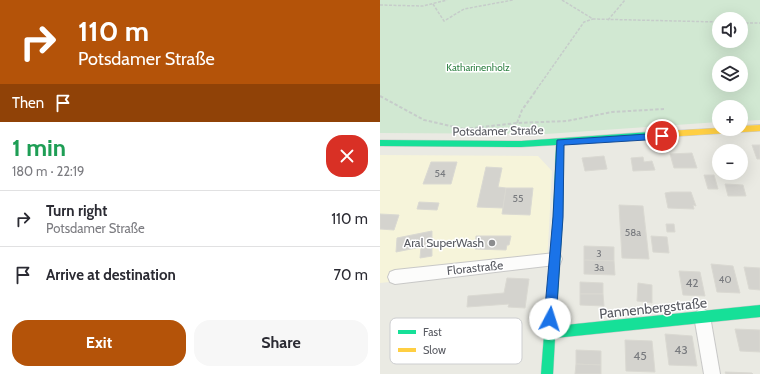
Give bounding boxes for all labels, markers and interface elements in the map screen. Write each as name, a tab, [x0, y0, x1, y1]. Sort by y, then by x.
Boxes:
map controls	[712, 12, 748, 180]
button: sound	[712, 12, 748, 48]
text: 110 m	[78, 14, 149, 48]
icon: right	[12, 16, 64, 68]
text: Potsdamer Straße	[78, 48, 215, 70]
button: layers	[712, 56, 748, 92]
park label: Katharinenholz	[446, 61, 510, 74]
icon: arrive	[52, 92, 74, 114]
text: Then	[12, 94, 44, 112]
button: +	[712, 100, 748, 136]
pin	[645, 119, 679, 153]
street label: Potsdamer Straße	[452, 122, 544, 139]
icon: arrive	[651, 125, 673, 147]
text: 1 min	[12, 133, 66, 162]
button: close	[326, 135, 368, 177]
button: −	[712, 144, 748, 180]
text: 180 m · 22:19	[12, 163, 84, 179]
house number: 54	[434, 167, 446, 180]
house number: 55	[513, 192, 523, 205]
text: Turn right	[46, 202, 107, 220]
icon: right	[12, 208, 34, 230]
text: 110 m	[331, 210, 368, 228]
text: Potsdamer Straße	[46, 220, 145, 236]
house number: 58a	[625, 226, 641, 239]
place label: Aral SuperWash	[404, 235, 484, 250]
marker: Aral SuperWash	[487, 238, 497, 248]
house number: 3	[596, 247, 602, 260]
street label: Florastraße	[446, 257, 504, 278]
house number: 3a	[594, 261, 604, 274]
icon: arrive	[12, 264, 34, 286]
text: Arrive at destination	[46, 266, 176, 284]
text: 70 m	[334, 266, 368, 284]
house number: 40	[719, 273, 731, 286]
house number: 42	[685, 275, 699, 290]
street label: Pannenbergstraße	[598, 293, 708, 323]
position arrow	[529, 298, 571, 340]
legend	[390, 318, 522, 364]
button: Exit	[12, 320, 186, 366]
button: Share	[194, 320, 368, 366]
text: Fast	[423, 325, 442, 339]
house number: 43	[674, 342, 688, 357]
text: Slow	[423, 343, 446, 357]
house number: 45	[633, 348, 647, 363]

